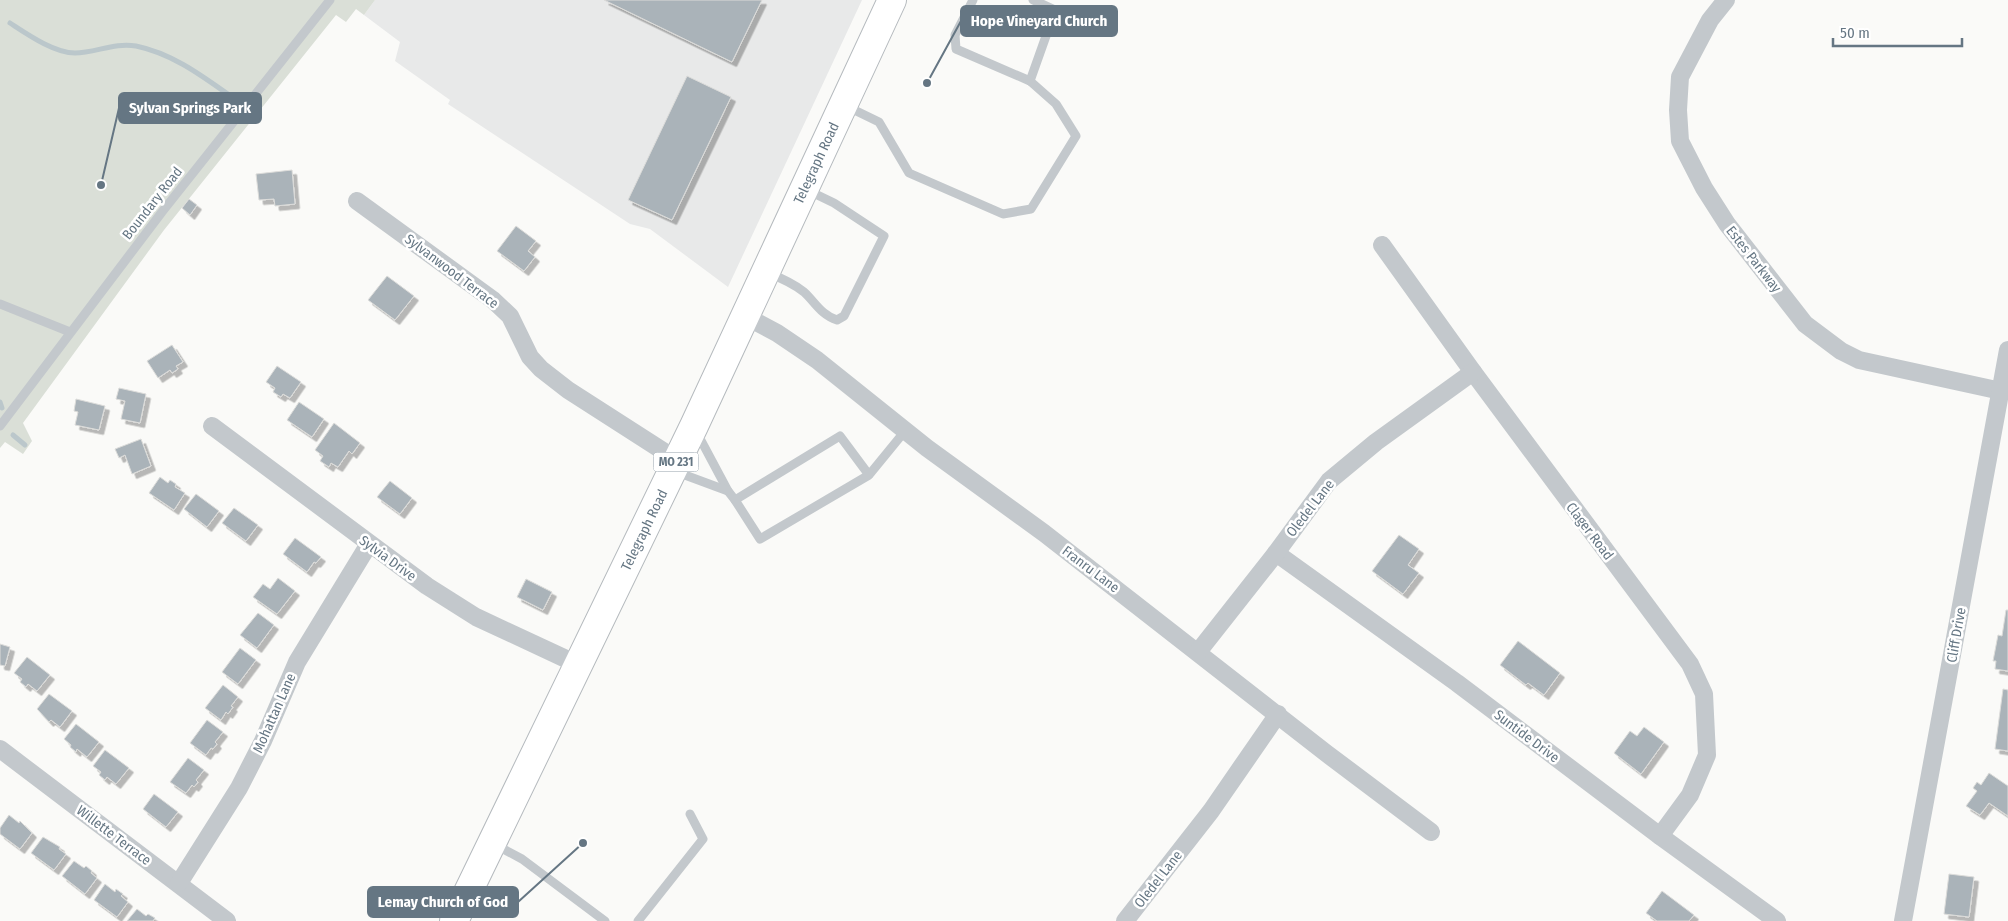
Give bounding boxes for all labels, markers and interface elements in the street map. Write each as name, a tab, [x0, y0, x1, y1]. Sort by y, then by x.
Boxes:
callout: Hope Vineyard Church	[961, 6, 1117, 36]
text: Hope Vineyard Church	[971, 12, 1107, 30]
scale bar	[1833, 15, 1962, 47]
text: 50 m	[1840, 24, 1870, 42]
callout: Sylvan Springs Park	[119, 93, 261, 123]
text: Sylvan Springs Park	[129, 99, 251, 117]
street label: Telegraph Road	[790, 120, 843, 207]
street label: Boundary Road	[119, 164, 186, 243]
street label: Estes Parkway	[1722, 223, 1785, 297]
street label: Sylvanwood Terrace	[401, 231, 502, 312]
road number: MO 231	[654, 452, 698, 472]
street label: Oledel Lane	[1283, 476, 1338, 540]
street label: Telegraph Road	[617, 487, 671, 574]
street label: Clager Road	[1562, 499, 1617, 563]
street label: Sylvia Drive	[356, 532, 420, 585]
street label: Franru Lane	[1059, 542, 1123, 596]
street label: Cliff Drive	[1943, 606, 1970, 664]
street label: Mohattan Lane	[249, 671, 300, 756]
street label: Suntide Drive	[1491, 706, 1563, 766]
street label: Willette Terrace	[73, 802, 154, 869]
street label: Oledel Lane	[1131, 847, 1186, 911]
callout: Lemay Church of God	[368, 887, 518, 917]
text: Lemay Church of God	[378, 893, 508, 911]

